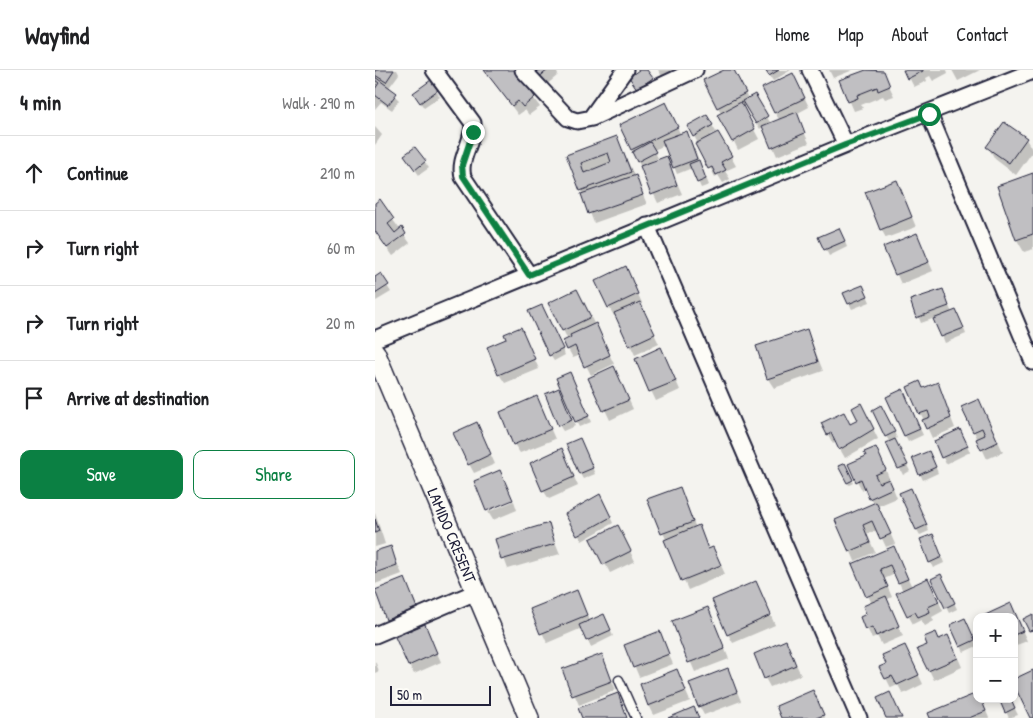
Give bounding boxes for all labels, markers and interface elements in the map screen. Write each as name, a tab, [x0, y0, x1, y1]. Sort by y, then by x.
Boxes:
text: Wayfind	[25, 19, 89, 51]
text: Home	[775, 22, 810, 47]
text: Map	[838, 22, 863, 47]
text: About	[891, 22, 928, 47]
text: Contact	[956, 22, 1008, 47]
text: 4 min	[20, 88, 61, 117]
text: Walk · 290 m	[282, 92, 355, 114]
route start	[918, 103, 941, 126]
route end	[462, 121, 485, 144]
icon: ahead	[20, 159, 48, 187]
text: Continue	[67, 160, 128, 186]
text: 210 m	[320, 162, 355, 184]
icon: right	[20, 234, 48, 262]
text: Turn right	[67, 235, 138, 261]
text: 60 m	[327, 237, 355, 259]
icon: right	[20, 309, 48, 337]
text: Turn right	[67, 310, 138, 336]
text: 20 m	[326, 312, 355, 334]
icon: arrive	[20, 384, 48, 412]
text: Arrive at destination	[67, 385, 209, 411]
button: Save	[20, 450, 183, 499]
button: Share	[193, 450, 355, 499]
street label: LAMIDO CRESENT	[422, 485, 482, 587]
map controls	[973, 613, 1018, 703]
button: +	[973, 613, 1018, 658]
button: −	[973, 658, 1018, 703]
scale bar	[390, 683, 491, 706]
text: 50 m	[397, 685, 422, 704]

